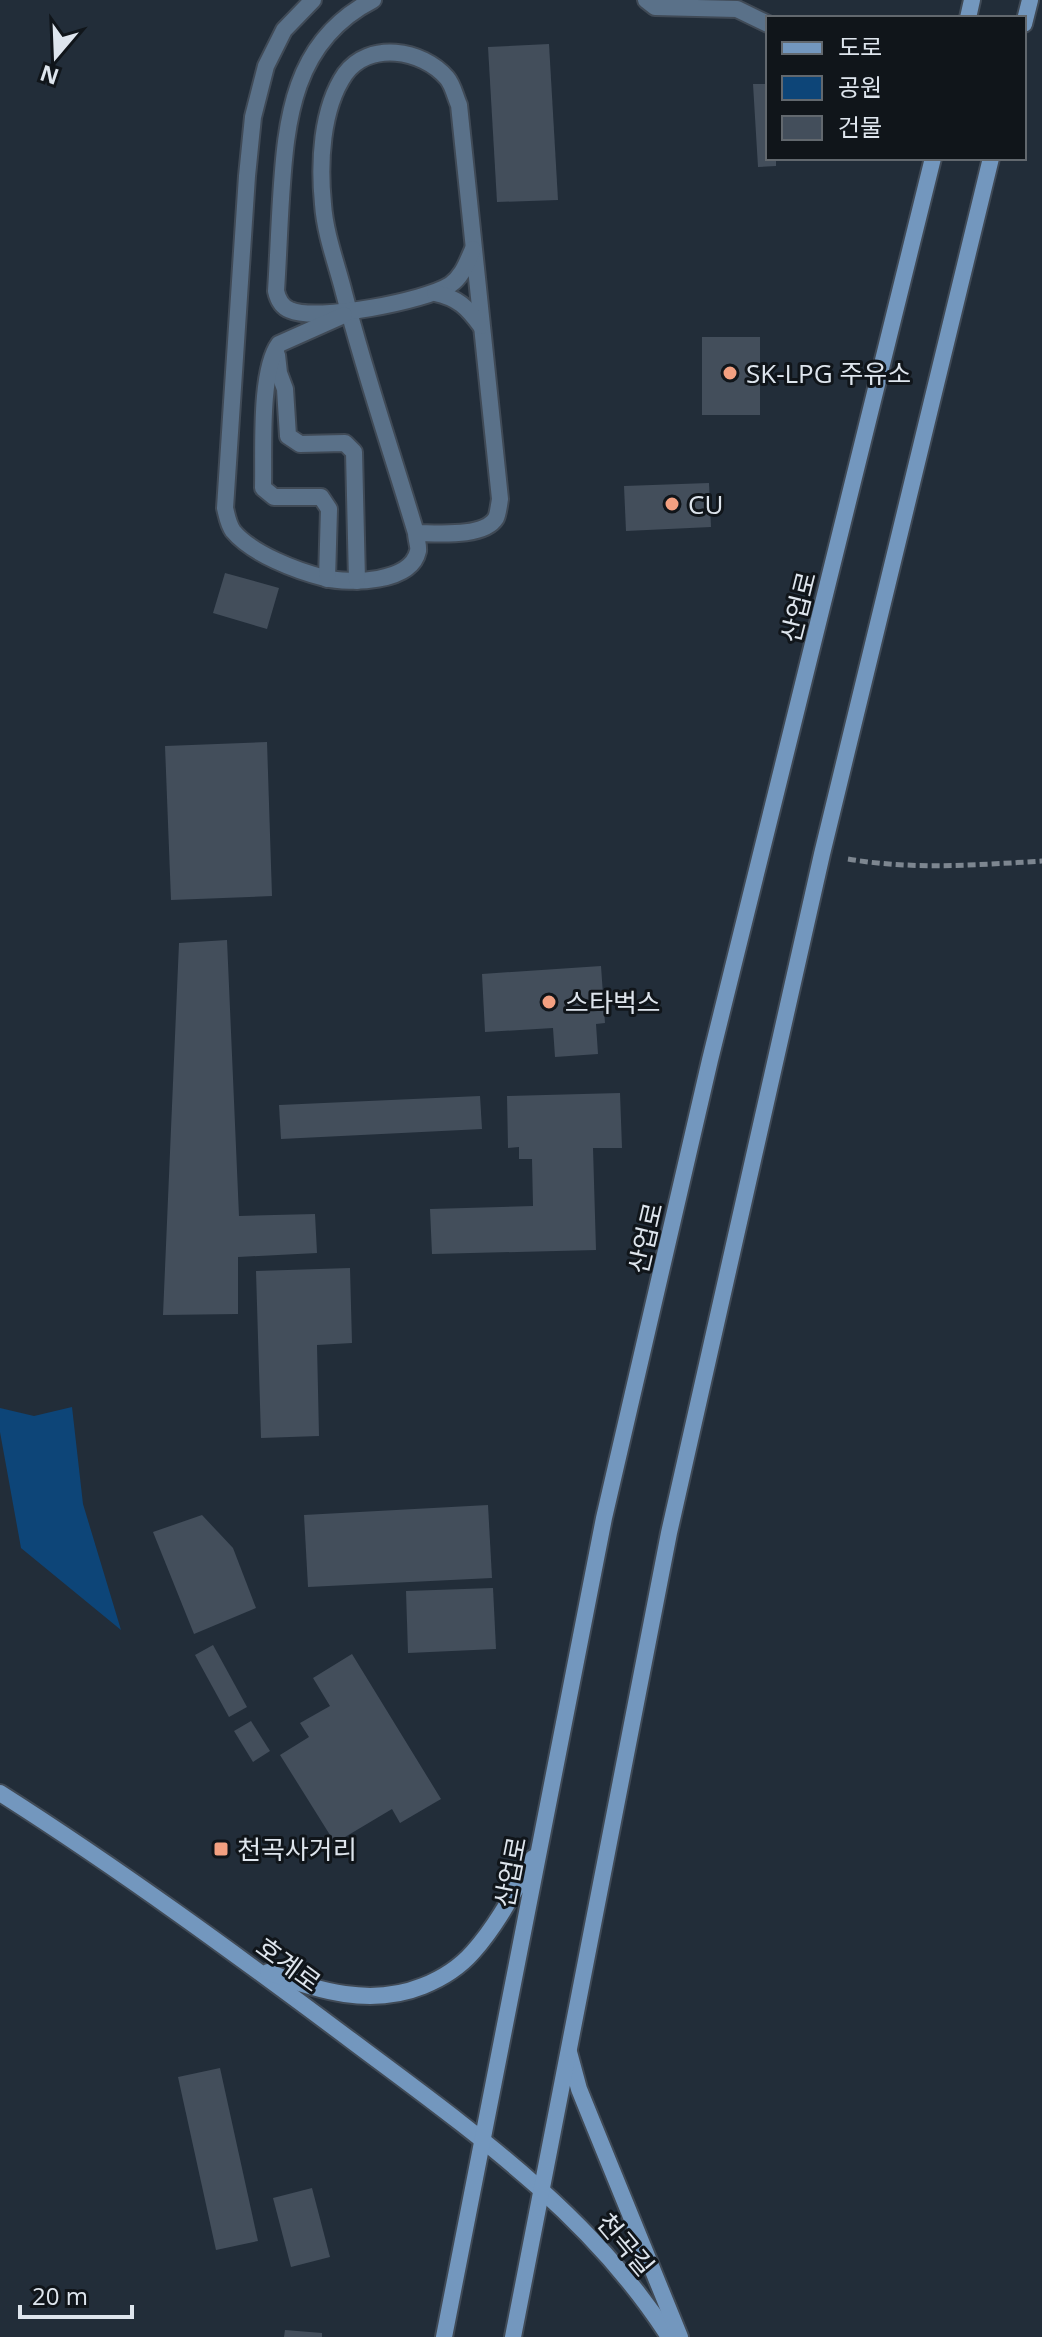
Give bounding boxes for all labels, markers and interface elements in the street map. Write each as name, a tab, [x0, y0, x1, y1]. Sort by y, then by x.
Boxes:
north arrow	[16, 16, 96, 96]
legend	[766, 16, 1026, 160]
text: 도로	[838, 30, 882, 63]
text: N	[36, 59, 63, 93]
text: 공원	[838, 70, 882, 103]
text: 건물	[838, 110, 882, 143]
place label: SK-LPG 주유소	[746, 355, 911, 391]
marker: SK-LPG 주유소	[721, 364, 739, 382]
place label: CU	[688, 486, 723, 522]
marker: CU	[663, 495, 681, 513]
street label: 산업로	[772, 568, 824, 646]
place label: 스타벅스	[565, 984, 661, 1020]
marker: 스타벅스	[540, 993, 558, 1011]
street label: 산업로	[619, 1199, 671, 1277]
place label: 천곡사거리	[237, 1831, 357, 1867]
street label: 산업로	[485, 1833, 535, 1911]
marker: 천곡사거리	[212, 1840, 230, 1858]
street label: 호계로	[249, 1928, 329, 2000]
street label: 천곡길	[589, 2205, 663, 2283]
scale bar	[20, 2269, 132, 2319]
text: 20 m	[32, 2279, 88, 2312]

